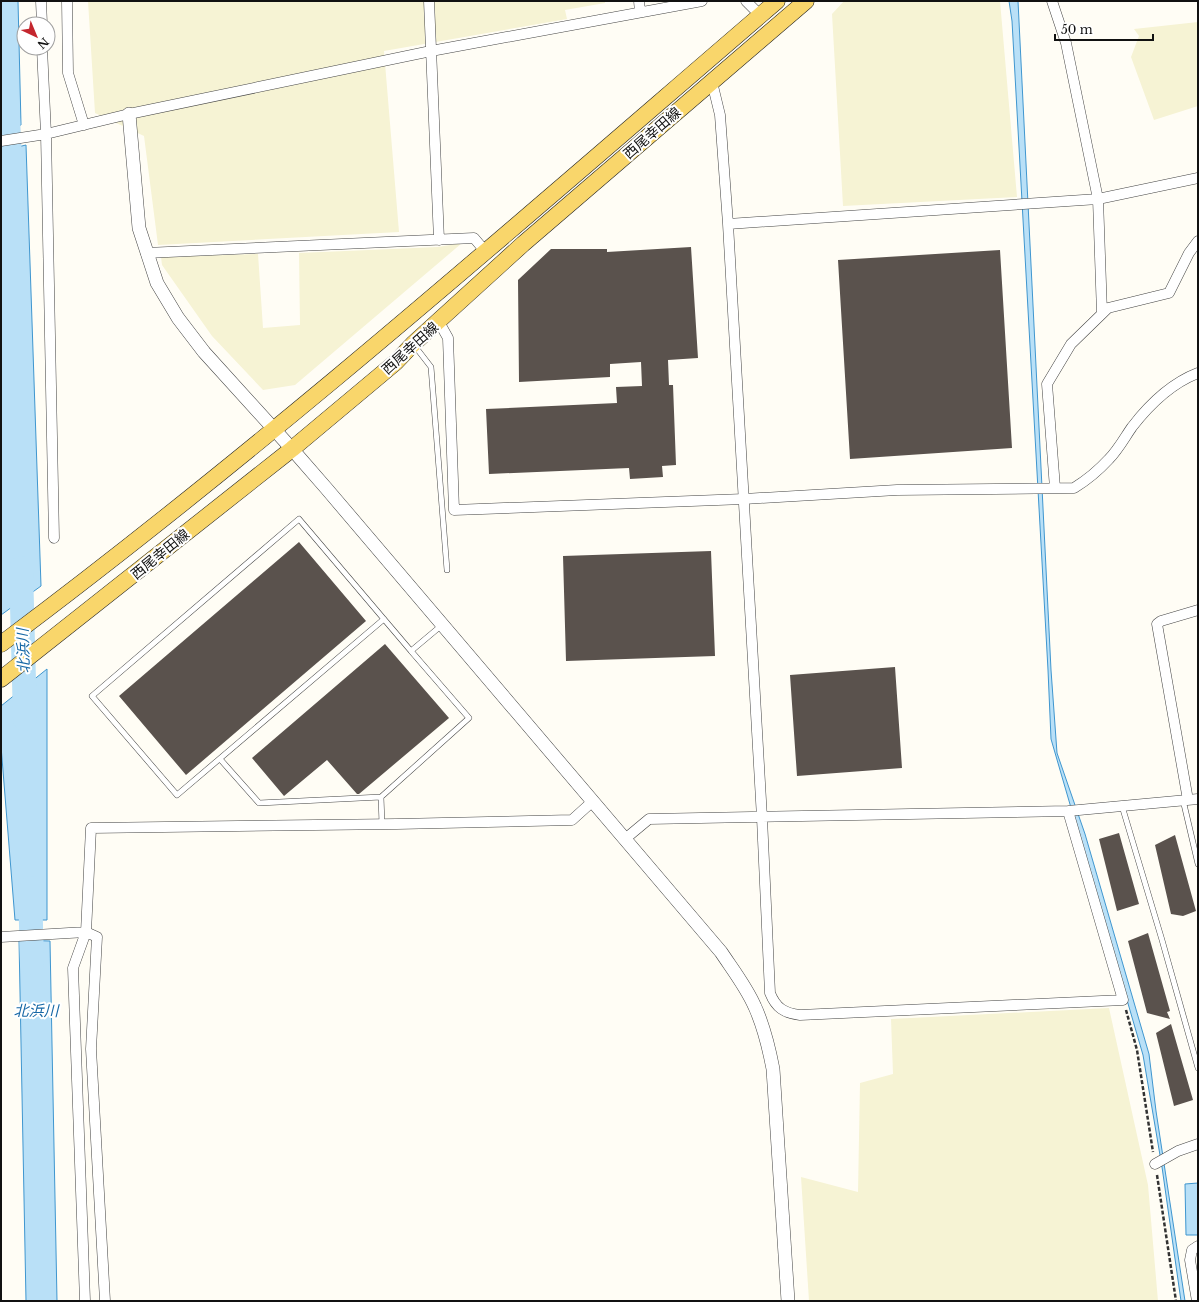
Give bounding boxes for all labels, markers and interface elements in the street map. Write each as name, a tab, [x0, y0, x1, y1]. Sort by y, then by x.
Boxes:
north arrow	[16, 16, 56, 56]
scale bar	[1055, 16, 1153, 42]
text: 50 m	[1061, 22, 1093, 37]
text: N	[34, 35, 52, 52]
street label: 西尾幸田線	[620, 103, 684, 163]
street label: 西尾幸田線	[378, 318, 442, 378]
street label: 西尾幸田線	[127, 525, 193, 583]
water label: 北浜川	[13, 626, 33, 674]
water label: 北浜川	[13, 1001, 60, 1020]

